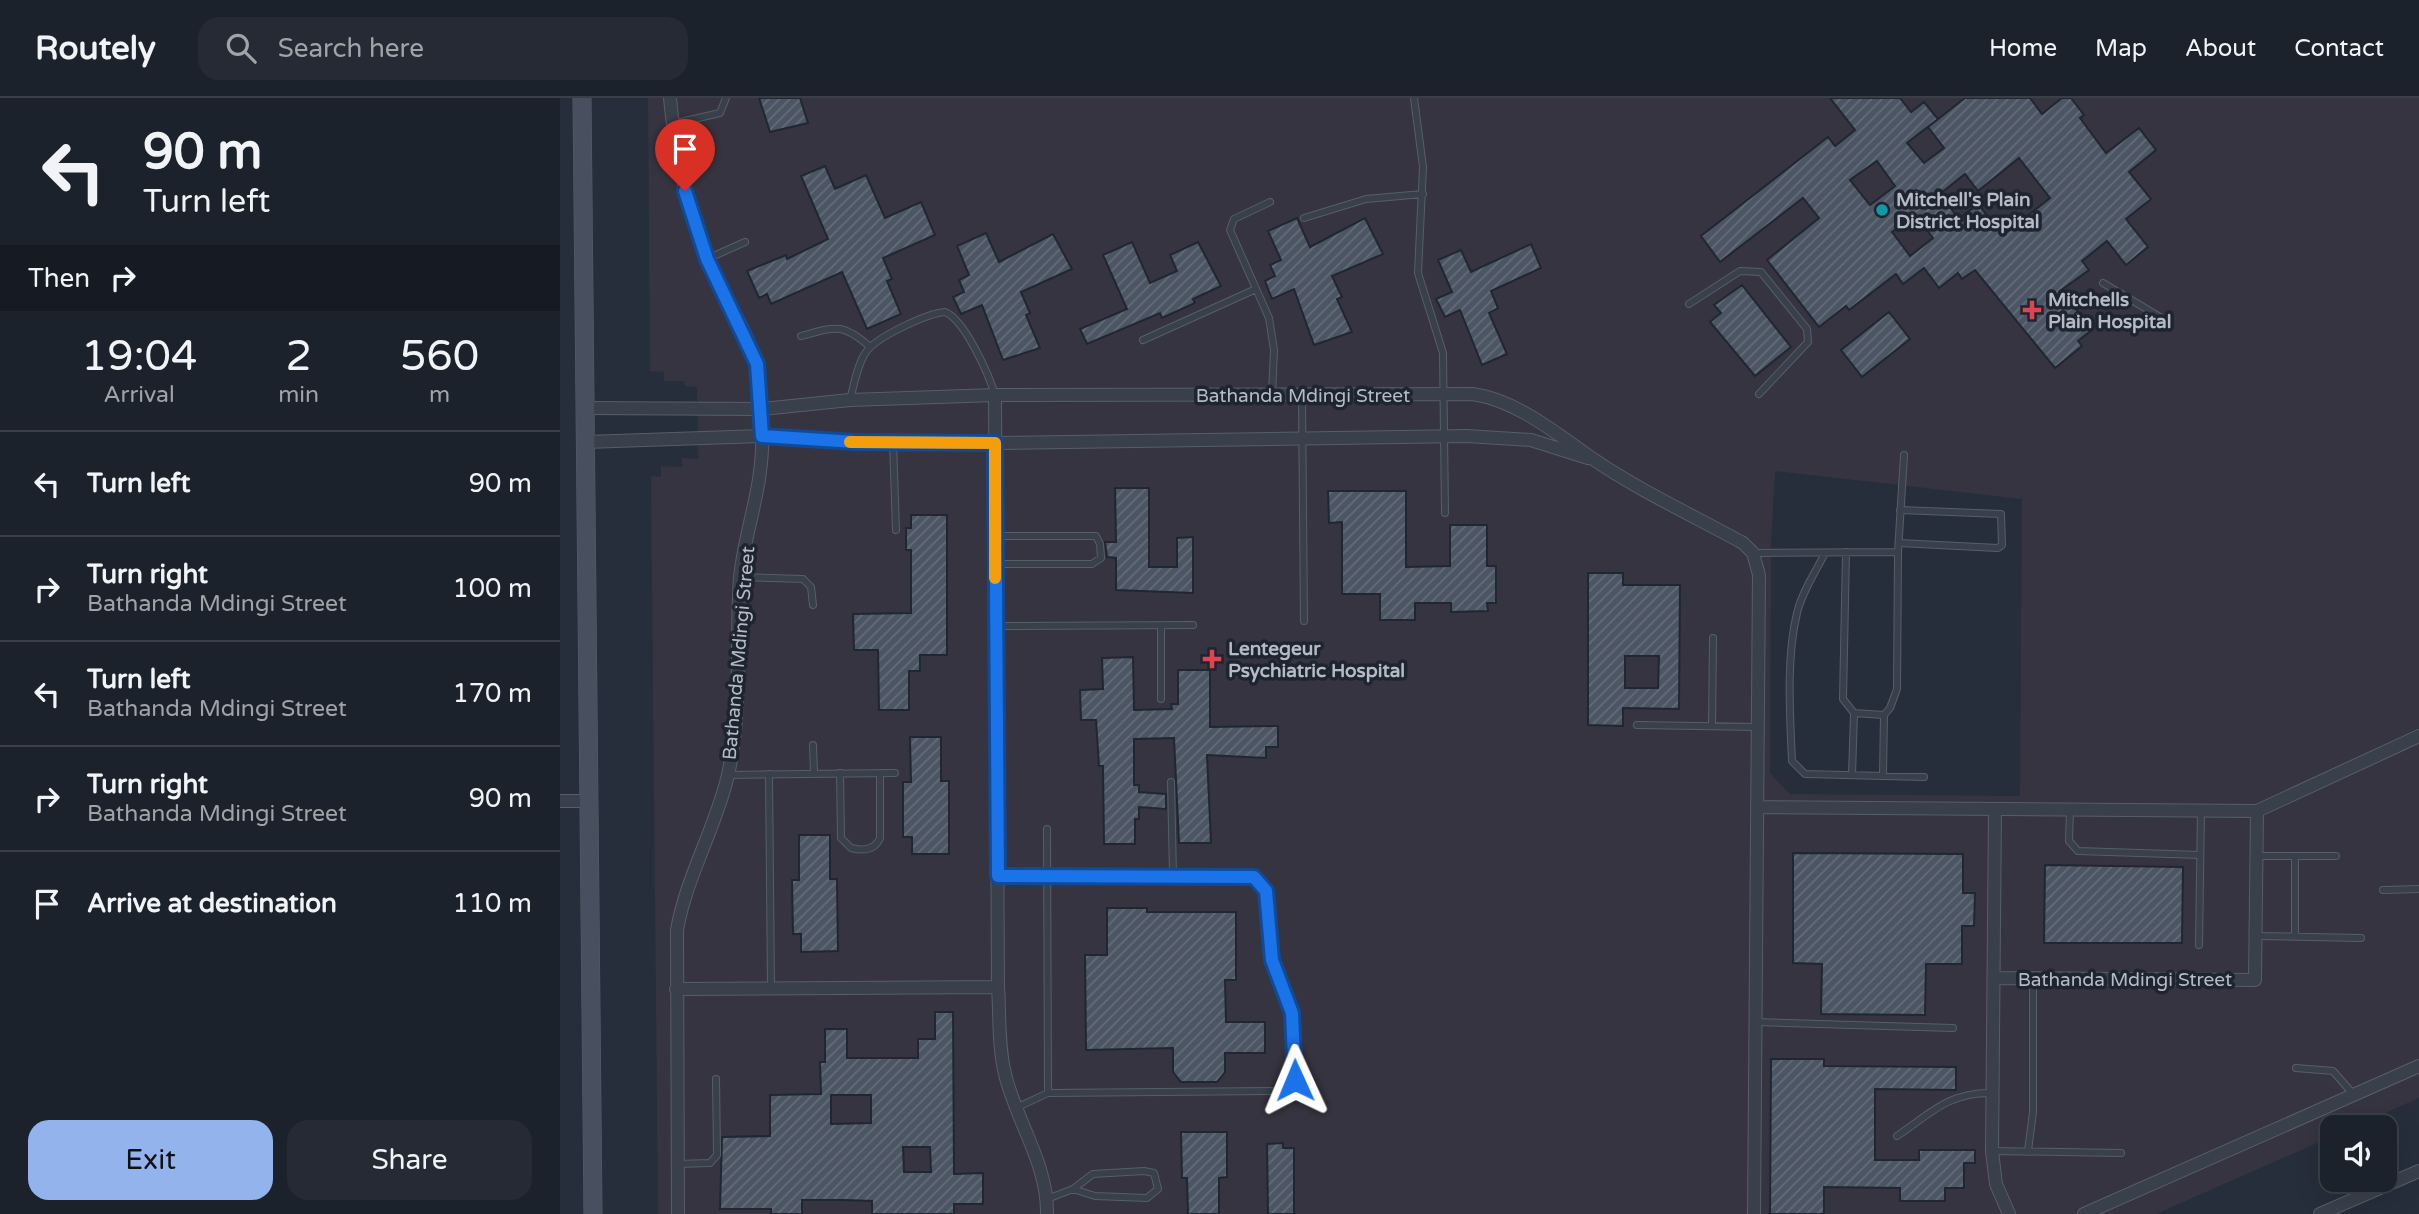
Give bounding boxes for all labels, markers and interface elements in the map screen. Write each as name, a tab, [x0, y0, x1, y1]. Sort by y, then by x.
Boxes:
search box	[198, 17, 688, 80]
text: Routely	[35, 29, 156, 68]
icon: search	[222, 29, 260, 67]
text: Search here	[278, 33, 424, 64]
text: Home	[1989, 34, 2057, 63]
text: Map	[2095, 34, 2147, 63]
text: About	[2185, 34, 2256, 63]
text: Contact	[2294, 34, 2384, 63]
pin	[655, 119, 715, 191]
text: 90 m	[143, 123, 262, 182]
icon: left	[28, 126, 119, 217]
icon: arrive	[666, 130, 704, 168]
text: Turn left	[143, 183, 270, 221]
place label: Mitchell's Plain District Hospital	[1896, 189, 2040, 234]
marker: Mitchell's Plain District Hospital	[1874, 202, 1890, 218]
icon: right	[104, 259, 142, 297]
text: Then	[28, 263, 90, 294]
place label: Mitchells Plain Hospital	[2048, 289, 2171, 334]
marker: Mitchells Plain Hospital	[2022, 300, 2042, 320]
text: 19:04	[81, 331, 197, 382]
text: 2	[285, 331, 312, 382]
text: 560	[400, 331, 479, 382]
text: Arrival	[104, 381, 175, 409]
text: min	[278, 381, 319, 409]
text: m	[429, 381, 450, 409]
street label: Bathanda Mdingi Street	[1196, 385, 1410, 407]
icon: left	[28, 465, 66, 503]
text: Turn left	[87, 468, 190, 499]
text: 90 m	[469, 468, 532, 499]
street label: Bathanda Mdingi Street	[719, 545, 759, 761]
text: Turn right	[87, 559, 208, 590]
icon: right	[28, 570, 66, 608]
text: 100 m	[452, 573, 532, 604]
text: Bathanda Mdingi Street	[87, 590, 347, 618]
place label: Lentegeur Psychiatric Hospital	[1228, 638, 1405, 683]
marker: Lentegeur Psychiatric Hospital	[1202, 649, 1222, 669]
text: Turn left	[87, 664, 190, 695]
icon: left	[28, 675, 66, 713]
text: 170 m	[452, 678, 532, 709]
text: Bathanda Mdingi Street	[87, 695, 347, 723]
text: Turn right	[87, 769, 208, 800]
icon: right	[28, 780, 66, 818]
text: 90 m	[469, 783, 532, 814]
text: Bathanda Mdingi Street	[87, 800, 347, 828]
icon: arrive	[28, 885, 66, 923]
text: Arrive at destination	[87, 888, 337, 919]
text: 110 m	[452, 888, 532, 919]
street label: Bathanda Mdingi Street	[2018, 969, 2232, 991]
position arrow	[1258, 1043, 1332, 1117]
map controls	[2320, 1115, 2397, 1192]
button: sound	[2320, 1115, 2397, 1192]
button: Exit	[28, 1120, 273, 1200]
button: Share	[287, 1120, 532, 1200]

